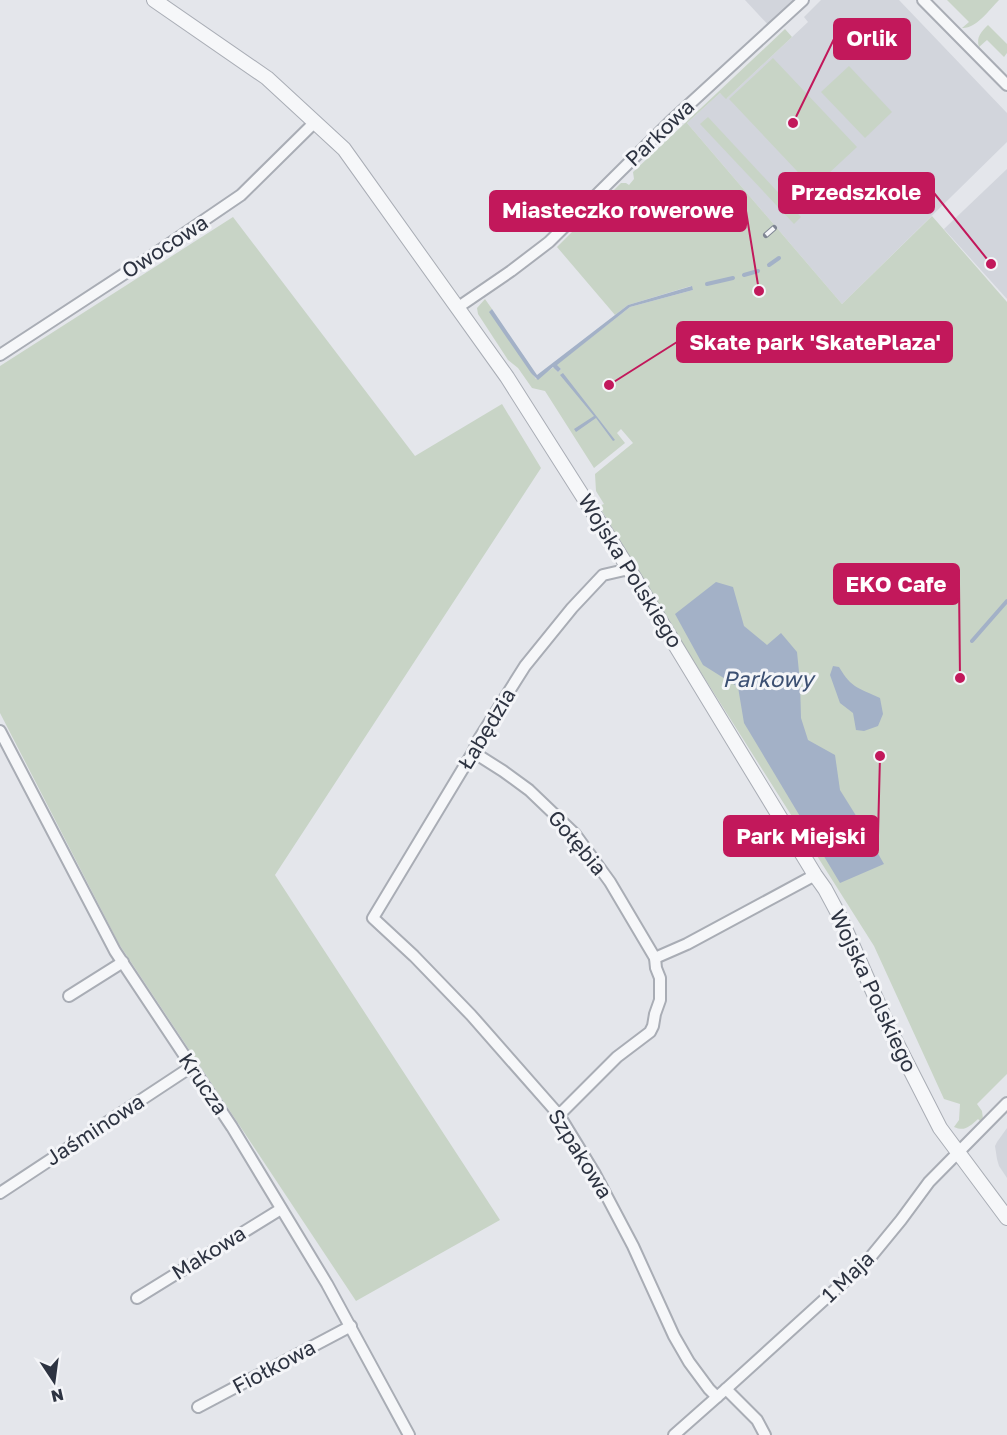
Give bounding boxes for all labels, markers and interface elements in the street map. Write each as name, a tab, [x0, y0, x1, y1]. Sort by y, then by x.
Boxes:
callout: Orlik	[834, 19, 910, 59]
text: Orlik	[846, 24, 898, 51]
street label: Parkowa	[619, 93, 699, 171]
callout: Przedszkole	[779, 173, 934, 213]
text: Przedszkole	[791, 178, 921, 205]
callout: Miasteczko rowerowe	[490, 191, 746, 231]
text: Miasteczko rowerowe	[502, 196, 734, 223]
street label: Owocowa	[117, 209, 212, 284]
callout: Skate park 'SkatePlaza'	[677, 322, 952, 362]
text: Skate park 'SkatePlaza'	[689, 328, 941, 355]
street label: Wojska Polskiego	[573, 489, 689, 652]
callout: EKO Cafe	[834, 564, 959, 604]
text: EKO Cafe	[846, 570, 947, 597]
water label: Parkowy	[723, 665, 816, 692]
street label: Łabędzia	[452, 683, 521, 774]
street label: Gołębia	[543, 804, 613, 880]
callout: Park Miejski	[724, 816, 878, 856]
text: Park Miejski	[736, 822, 866, 849]
street label: Wojska Polskiego	[825, 905, 923, 1076]
street label: Krucza	[174, 1047, 234, 1119]
street label: Jaśminowa	[40, 1088, 149, 1171]
street label: Szpakowa	[543, 1104, 619, 1203]
street label: Makowa	[167, 1219, 250, 1285]
street label: 1 Maja	[816, 1245, 879, 1307]
street label: Fiołkowa	[228, 1333, 320, 1399]
north arrow	[24, 1351, 84, 1411]
text: N	[49, 1385, 66, 1407]

